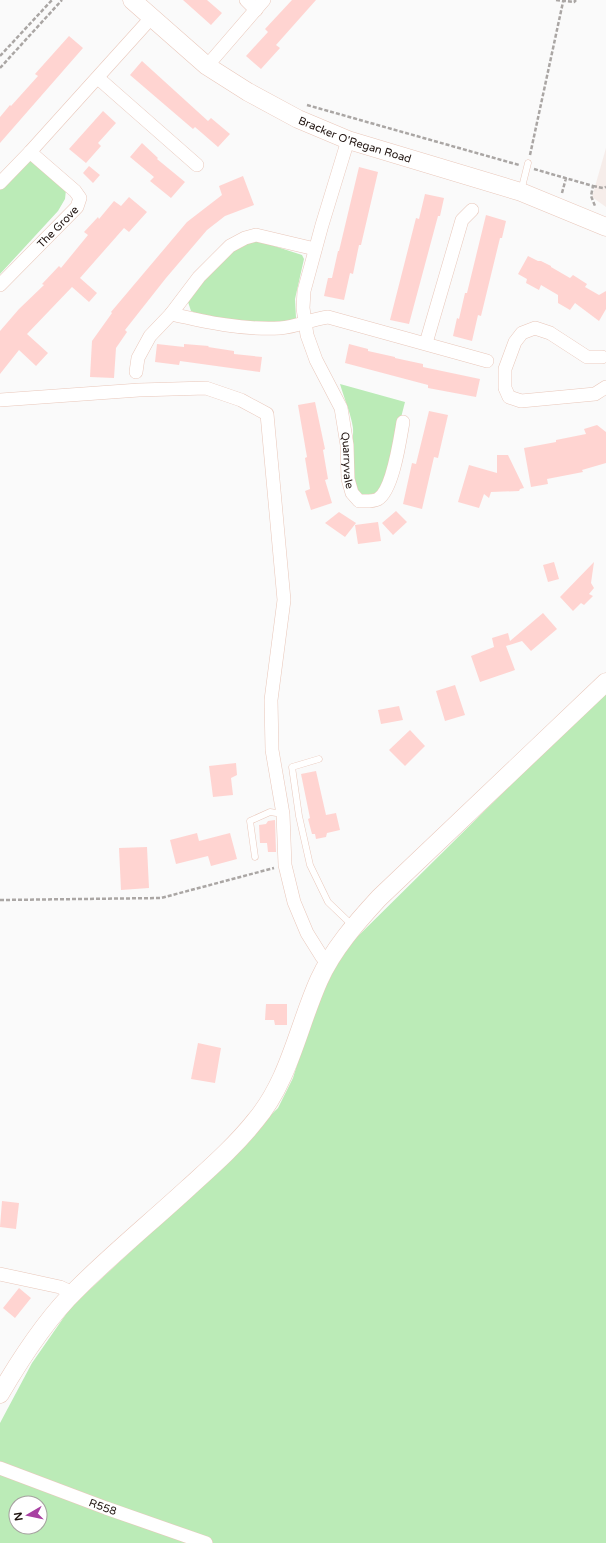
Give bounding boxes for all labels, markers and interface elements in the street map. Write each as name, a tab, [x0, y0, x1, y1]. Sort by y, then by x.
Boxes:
street label: Bracker O'Regan Road	[296, 114, 413, 166]
street label: The Grove	[35, 203, 81, 251]
street label: Quarryvale	[338, 431, 356, 490]
north arrow	[8, 1495, 48, 1535]
street label: R558	[87, 1496, 118, 1518]
text: N	[12, 1511, 26, 1522]

